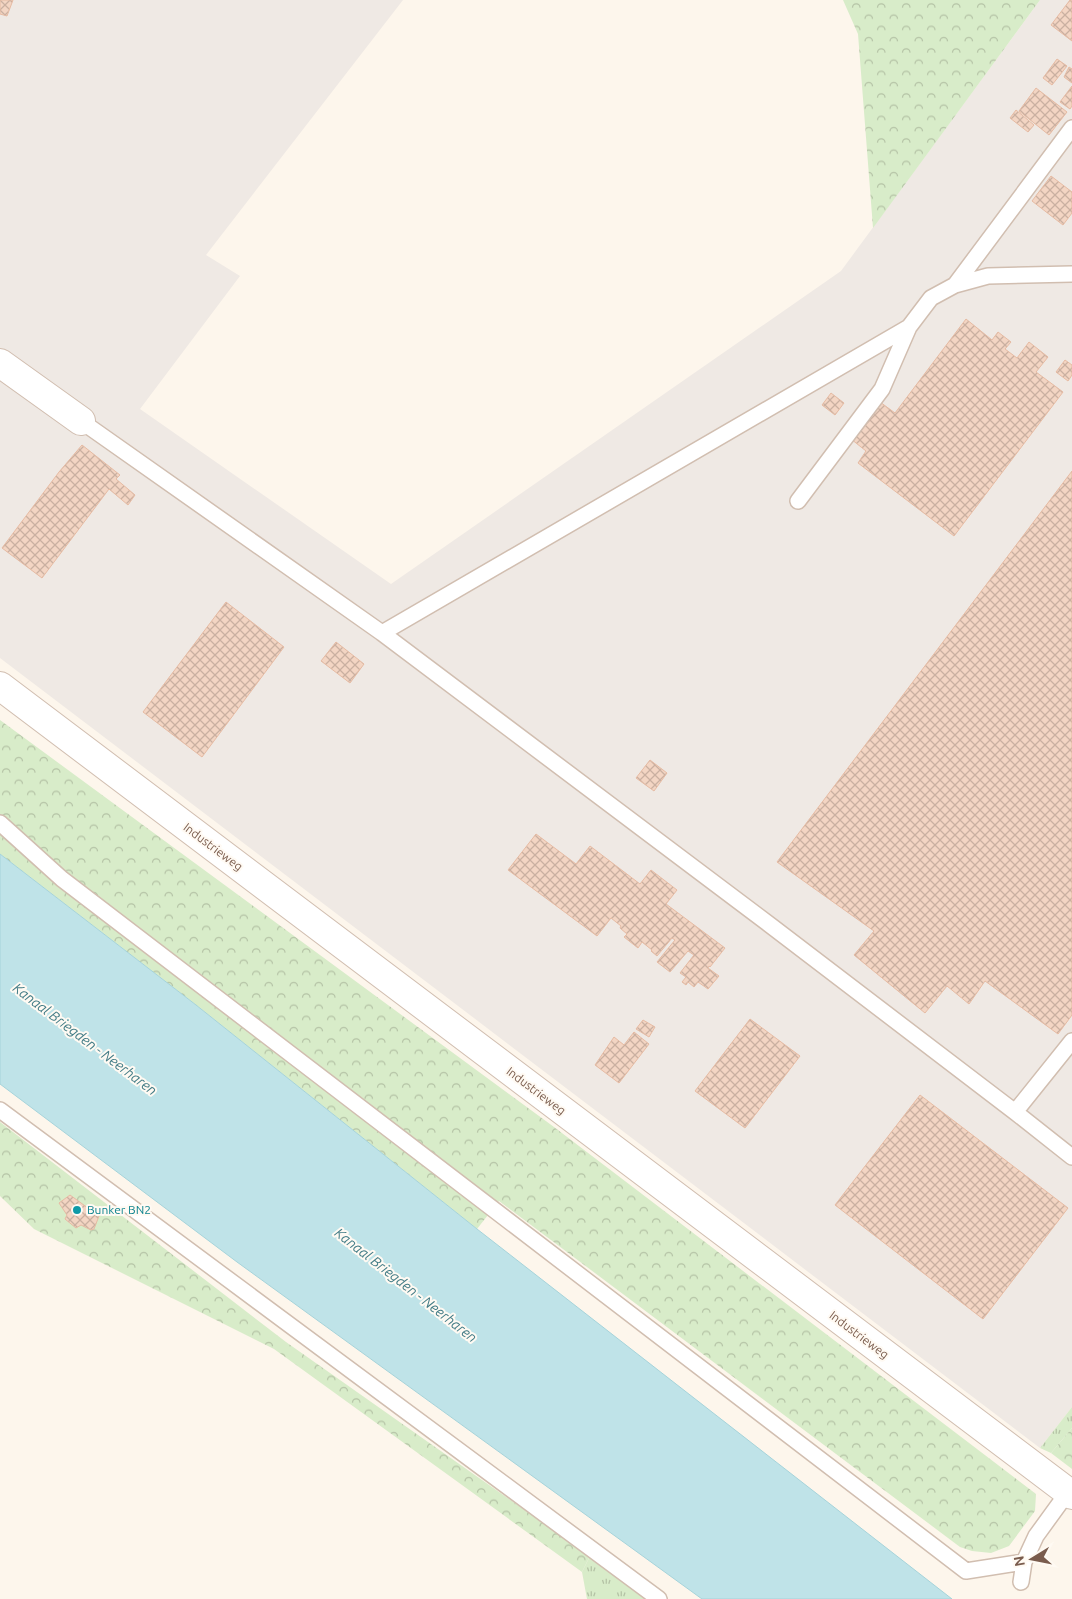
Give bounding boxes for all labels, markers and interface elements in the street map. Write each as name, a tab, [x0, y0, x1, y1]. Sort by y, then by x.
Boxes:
street label: Industrieweg	[181, 820, 245, 873]
water label: Kanaal Briegden - Neerharen	[10, 980, 160, 1098]
street label: Industrieweg	[504, 1064, 568, 1117]
place label: Bunker BN2	[87, 1203, 151, 1216]
marker: Bunker BN2	[71, 1204, 83, 1216]
water label: Kanaal Briegden - Neerharen	[332, 1225, 480, 1345]
street label: Industrieweg	[827, 1308, 891, 1361]
north arrow	[1007, 1534, 1057, 1584]
text: N	[1010, 1555, 1028, 1568]

